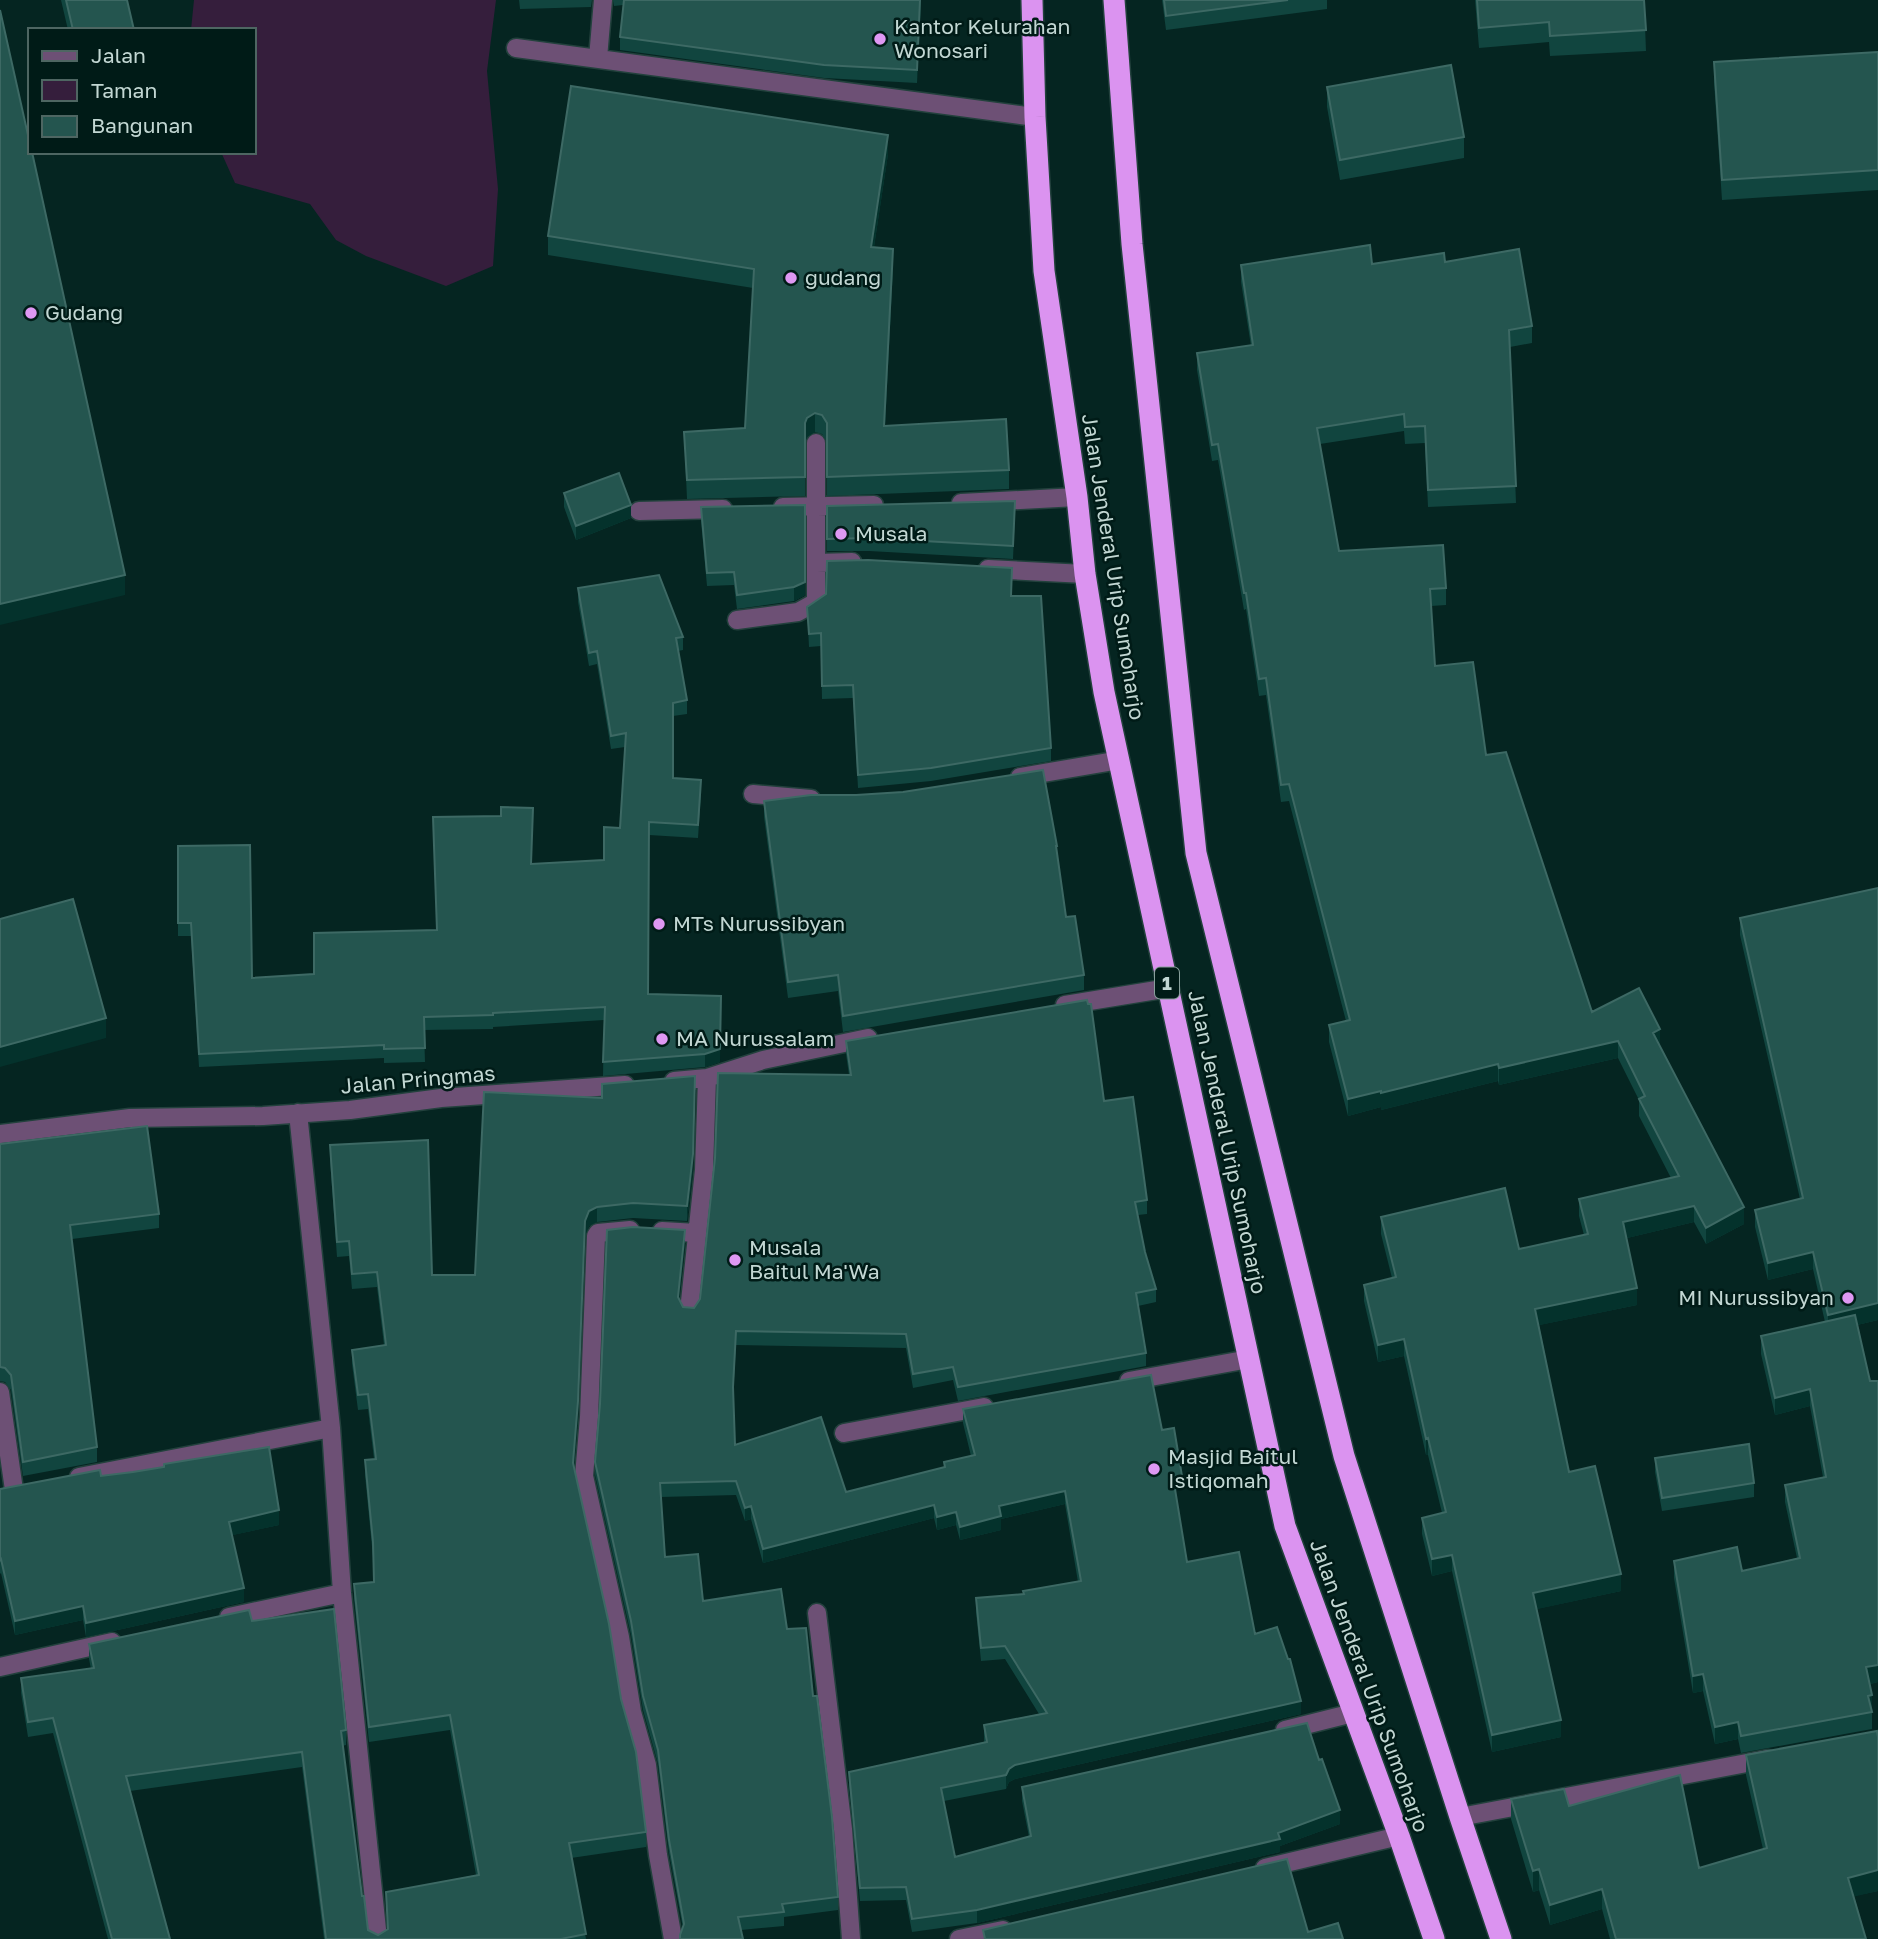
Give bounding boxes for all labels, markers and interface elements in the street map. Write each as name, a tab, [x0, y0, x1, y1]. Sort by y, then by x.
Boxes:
place label: Kantor Kelurahan Wonosari	[894, 13, 1071, 63]
legend	[28, 28, 256, 154]
marker: Kantor Kelurahan Wonosari	[872, 31, 888, 47]
text: Jalan	[91, 42, 146, 68]
text: Taman	[91, 77, 157, 103]
text: Bangunan	[91, 112, 193, 138]
place label: gudang	[805, 264, 881, 290]
marker: gudang	[783, 270, 799, 286]
place label: Gudang	[45, 299, 123, 325]
marker: Gudang	[23, 305, 39, 321]
street label: Jalan Jenderal Urip Sumoharjo	[1077, 412, 1151, 722]
place label: Musala	[855, 520, 927, 546]
marker: Musala	[833, 526, 849, 542]
place label: MTs Nurussibyan	[673, 910, 845, 936]
marker: MTs Nurussibyan	[651, 916, 667, 932]
road number: 1	[1155, 967, 1179, 998]
street label: Jalan Jenderal Urip Sumoharjo	[1183, 988, 1273, 1296]
place label: MA Nurussalam	[676, 1025, 834, 1051]
marker: MA Nurussalam	[654, 1031, 670, 1047]
street label: Jalan Pringmas	[339, 1059, 496, 1099]
place label: Musala Baitul Ma'Wa	[749, 1234, 880, 1284]
marker: Musala Baitul Ma'Wa	[727, 1252, 743, 1268]
place label: MI Nurussibyan	[1678, 1284, 1834, 1310]
marker: MI Nurussibyan	[1840, 1290, 1856, 1306]
place label: Masjid Baitul Istiqomah	[1168, 1443, 1298, 1493]
marker: Masjid Baitul Istiqomah	[1146, 1461, 1162, 1477]
street label: Jalan Jenderal Urip Sumoharjo	[1305, 1536, 1435, 1836]

